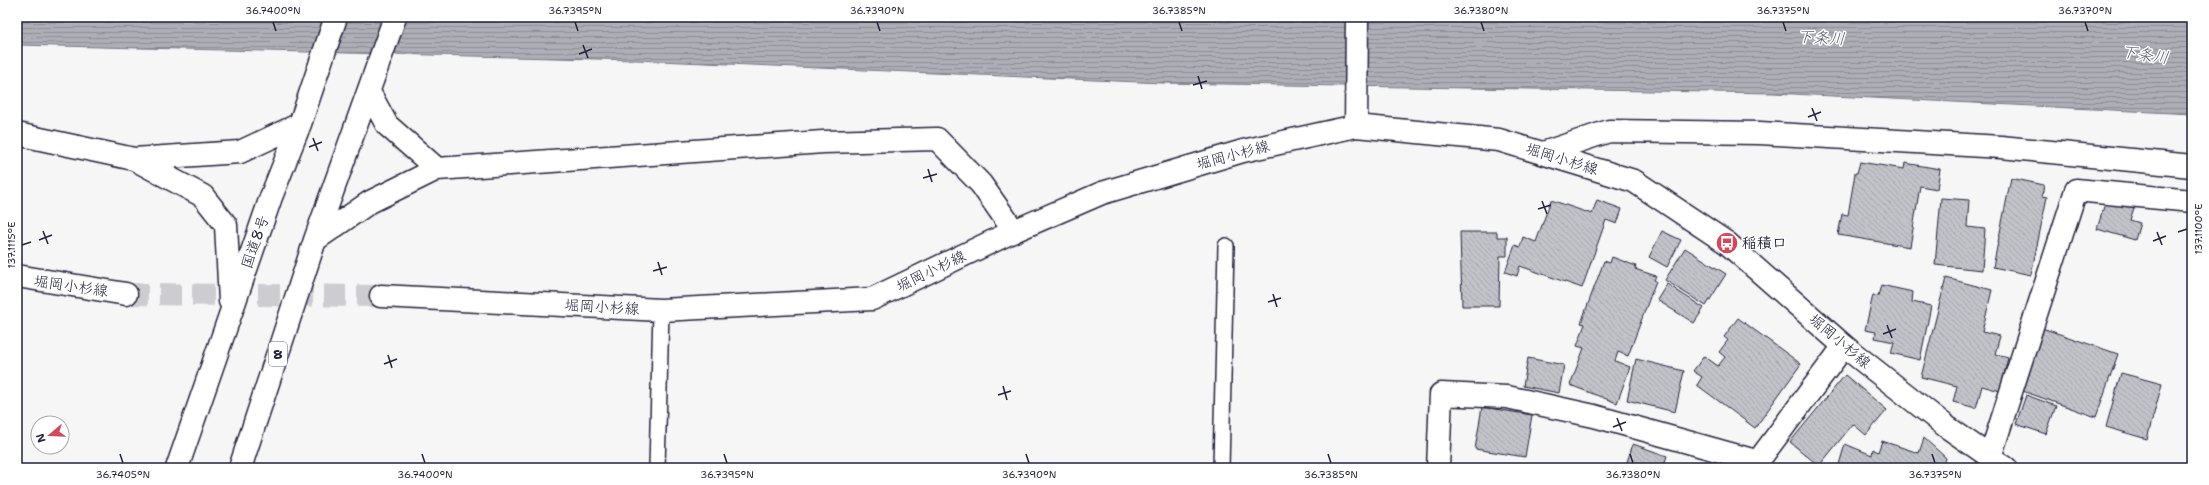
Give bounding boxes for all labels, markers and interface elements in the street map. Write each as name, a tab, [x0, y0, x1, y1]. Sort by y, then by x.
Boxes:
text: 36.7400°N	[245, 4, 301, 17]
text: 36.7395°N	[548, 4, 602, 17]
text: 36.7390°N	[850, 4, 904, 17]
text: 36.7385°N	[1152, 4, 1206, 17]
text: 36.7380°N	[1454, 4, 1508, 17]
text: 36.7375°N	[1756, 4, 1810, 17]
text: 36.7370°N	[2058, 4, 2112, 17]
water label: 下条川	[1796, 26, 1845, 49]
water label: 下条川	[2120, 41, 2170, 68]
street label: 堀岡小杉線	[1194, 136, 1272, 174]
street label: 堀岡小杉線	[1523, 138, 1601, 180]
text: 137.1100°E	[2192, 204, 2205, 254]
street label: 国道8号	[237, 212, 273, 272]
text: 137.1115°E	[5, 221, 18, 269]
bus stop icon: 稲積口	[1714, 230, 1740, 256]
place label: 稲積口	[1742, 233, 1787, 253]
street label: 堀岡小杉線	[893, 246, 969, 296]
street label: 堀岡小杉線	[32, 271, 110, 301]
street label: 堀岡小杉線	[564, 295, 640, 319]
street label: 堀岡小杉線	[1805, 309, 1875, 373]
road number: 8	[269, 342, 287, 366]
north arrow	[30, 415, 70, 455]
text: N	[32, 431, 50, 445]
text: 36.7405°N	[96, 468, 150, 481]
text: 36.7400°N	[397, 468, 453, 481]
text: 36.7395°N	[700, 468, 754, 481]
text: 36.7390°N	[1002, 468, 1056, 481]
text: 36.7385°N	[1304, 468, 1358, 481]
text: 36.7380°N	[1606, 468, 1660, 481]
text: 36.7375°N	[1908, 468, 1962, 481]

